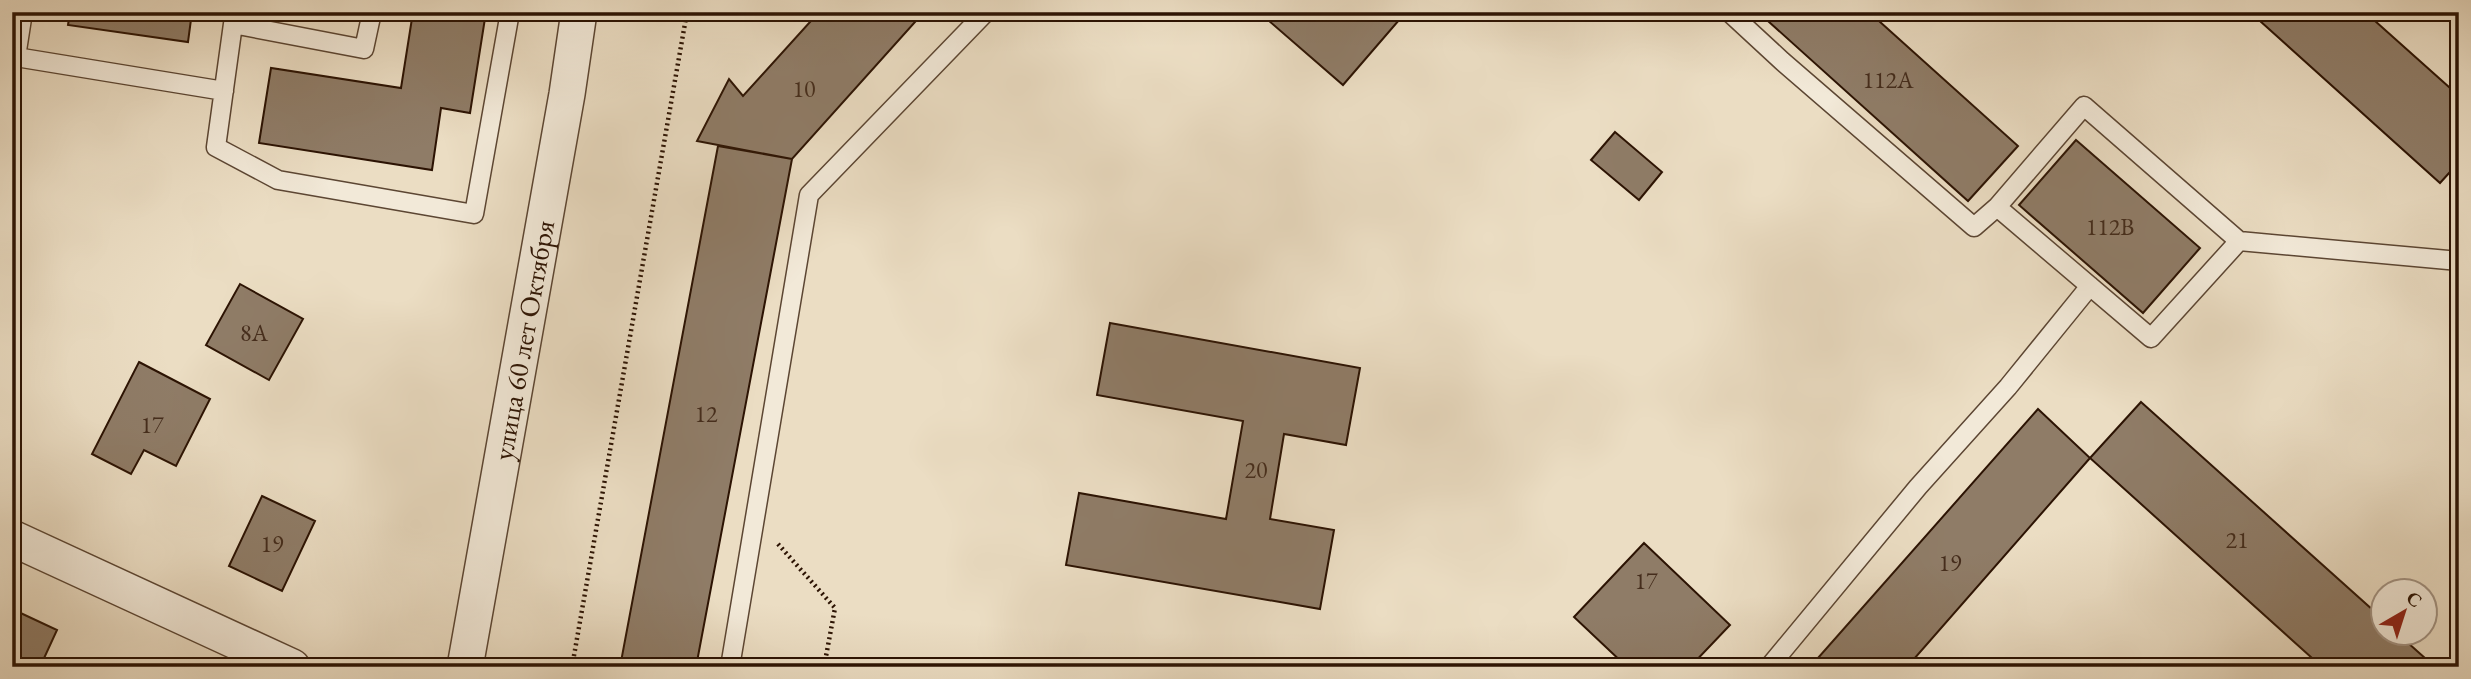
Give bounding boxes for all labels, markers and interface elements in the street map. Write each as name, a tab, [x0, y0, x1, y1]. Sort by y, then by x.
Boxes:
house number: 112А	[1862, 64, 1914, 95]
house number: 10	[792, 73, 816, 104]
house number: 112В	[2086, 211, 2134, 242]
street label: улица 60 лет Октября	[484, 217, 562, 463]
house number: 8А	[240, 317, 268, 348]
house number: 12	[694, 398, 718, 429]
house number: 17	[140, 409, 164, 440]
house number: 20	[1244, 454, 1268, 485]
house number: 21	[2225, 524, 2249, 555]
house number: 19	[260, 528, 284, 559]
house number: 19	[1938, 547, 1962, 578]
house number: 17	[1634, 565, 1658, 596]
north arrow	[2370, 578, 2440, 648]
text: С	[2401, 585, 2427, 613]

